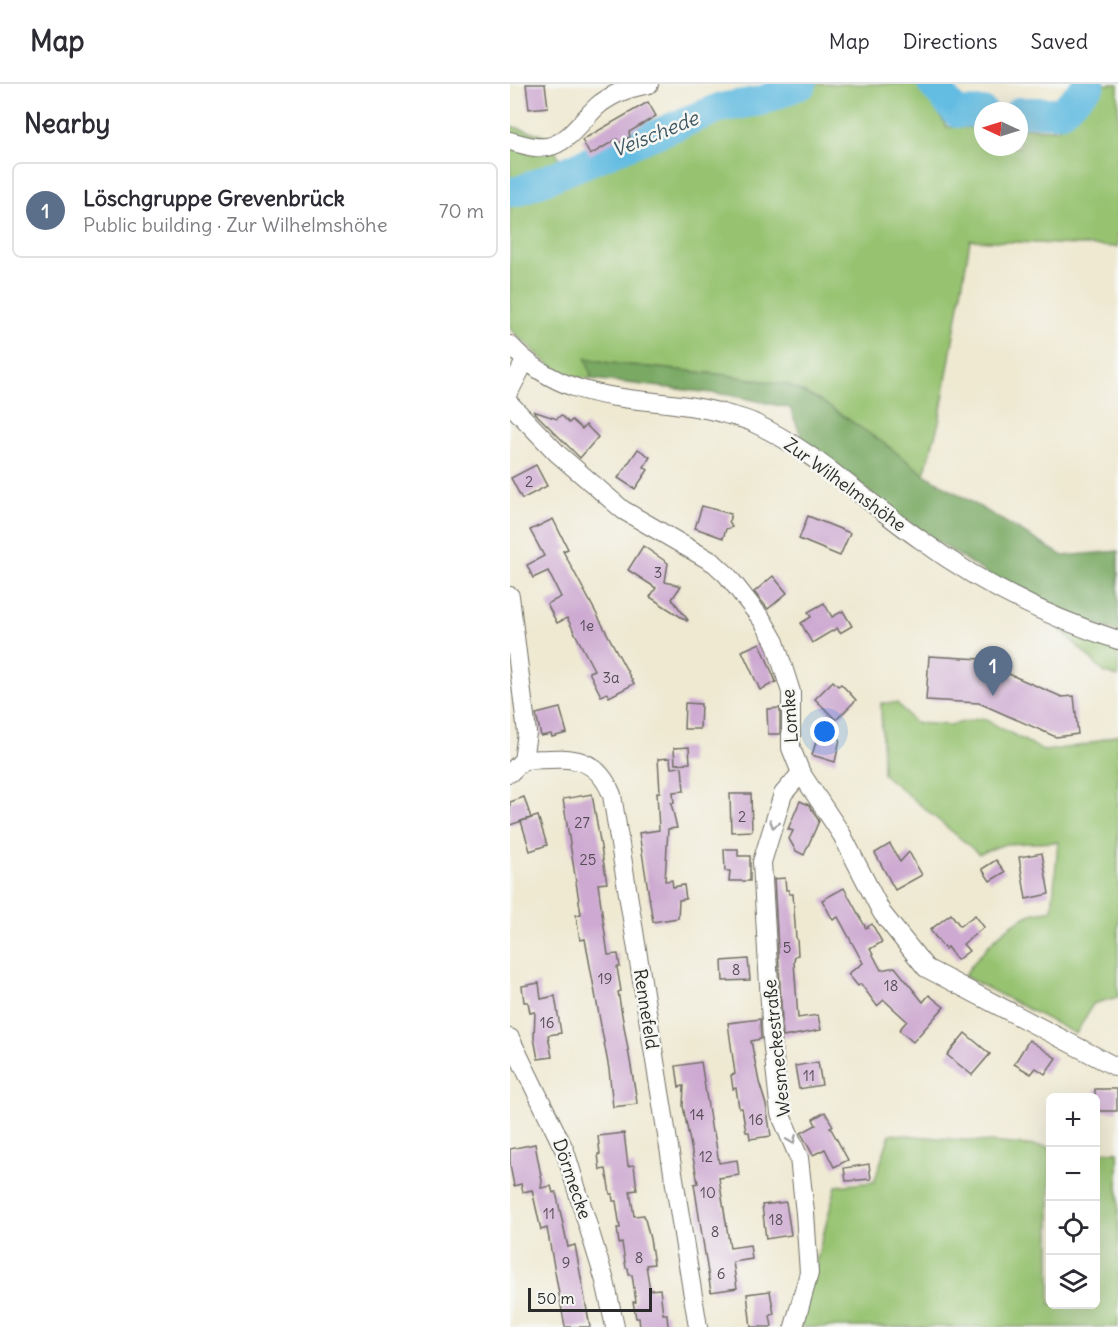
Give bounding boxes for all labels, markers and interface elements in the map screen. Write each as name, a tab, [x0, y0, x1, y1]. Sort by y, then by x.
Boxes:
text: Map	[30, 23, 84, 59]
text: Map	[829, 28, 870, 55]
text: Directions	[903, 28, 997, 55]
text: Saved	[1030, 28, 1088, 55]
north arrow	[974, 102, 1028, 156]
water label: Veischede	[608, 104, 703, 162]
text: Nearby	[24, 107, 110, 140]
text: Löschgruppe Grevenbrück	[83, 184, 345, 212]
text: 1	[42, 198, 49, 223]
text: 70 m	[439, 198, 484, 223]
text: Public building · Zur Wilhelmshöhe	[83, 212, 387, 237]
street label: Zur Wilhelmshöhe	[780, 433, 911, 537]
house number: 2	[525, 472, 533, 491]
house number: 3	[654, 563, 662, 582]
house number: 1e	[580, 616, 594, 635]
pin: 1	[974, 646, 1012, 696]
house number: 3a	[602, 668, 620, 687]
street label: Lomke	[776, 688, 803, 744]
your location	[810, 717, 839, 746]
house number: 2	[738, 807, 746, 826]
house number: 27	[574, 813, 590, 832]
one-way arrow	[769, 818, 781, 829]
house number: 25	[580, 850, 596, 869]
house number: 5	[783, 938, 791, 957]
house number: 8	[732, 960, 740, 979]
street label: Rennefeld	[629, 967, 664, 1051]
house number: 19	[598, 969, 612, 988]
house number: 18	[884, 976, 898, 995]
street label: Wesmeckestraße	[758, 978, 795, 1118]
house number: 16	[540, 1013, 554, 1032]
house number: 11	[803, 1066, 815, 1085]
map controls	[1046, 1093, 1100, 1309]
button: +	[1046, 1093, 1100, 1147]
house number: 14	[690, 1105, 705, 1124]
house number: 16	[749, 1110, 763, 1129]
one-way arrow	[785, 1134, 797, 1145]
street label: Dörmecke	[548, 1136, 597, 1222]
house number: 12	[699, 1147, 713, 1166]
button: −	[1046, 1147, 1100, 1201]
house number: 10	[700, 1183, 716, 1202]
button: locate	[1046, 1201, 1100, 1255]
house number: 11	[543, 1204, 555, 1223]
house number: 18	[769, 1210, 783, 1229]
house number: 8	[711, 1222, 719, 1241]
house number: 8	[635, 1248, 643, 1267]
house number: 9	[562, 1253, 570, 1272]
button: layers	[1046, 1255, 1100, 1309]
house number: 6	[717, 1264, 725, 1283]
scale bar	[528, 1285, 652, 1312]
text: 50 m	[537, 1288, 575, 1308]

